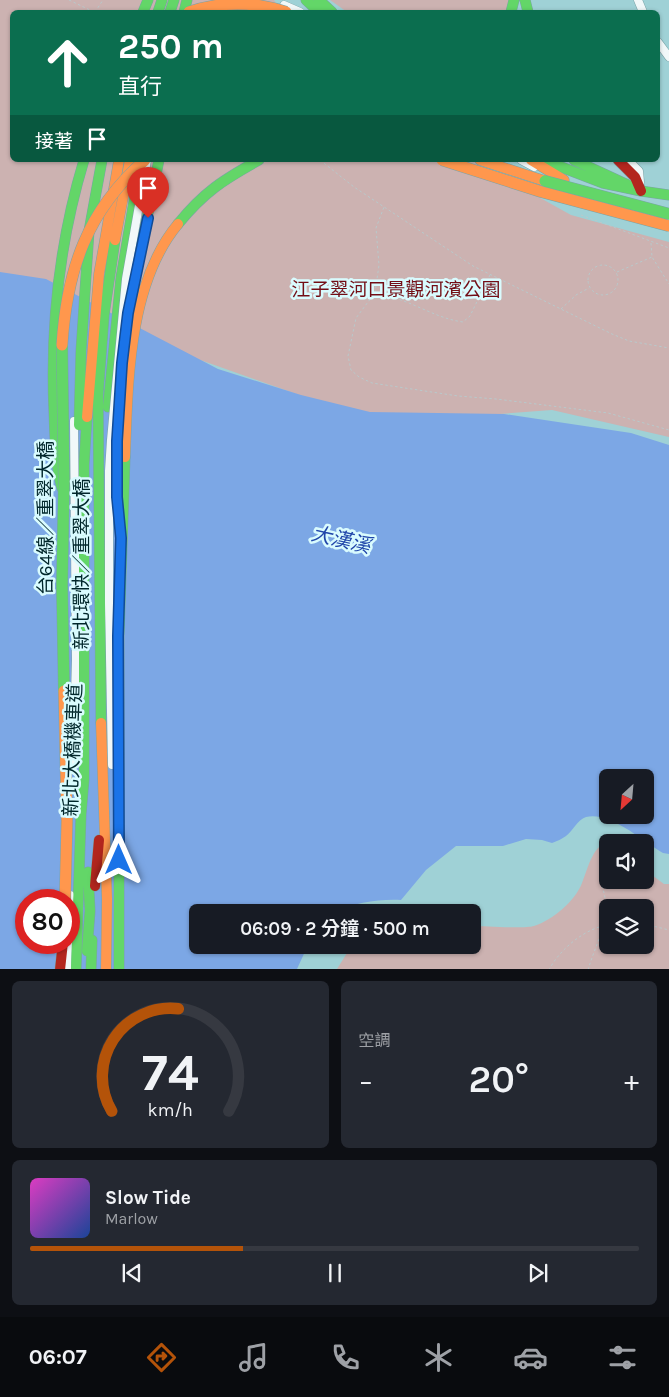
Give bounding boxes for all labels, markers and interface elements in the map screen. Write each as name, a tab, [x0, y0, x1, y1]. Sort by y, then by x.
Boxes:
text: 250 m	[118, 26, 224, 67]
icon: ahead	[35, 30, 100, 95]
text: 直行	[118, 74, 162, 100]
icon: arrive	[83, 125, 111, 153]
text: 接著	[35, 131, 73, 153]
pin	[127, 167, 169, 218]
icon: arrive	[134, 174, 162, 202]
park label: 江子翠河口景觀河濱公園	[291, 279, 501, 301]
street label: 台64線／重翠大橋	[35, 441, 57, 595]
street label: 新北環快／重翠大橋	[71, 478, 93, 650]
water label: 大漢溪	[309, 522, 376, 559]
street label: 新北大橋機車道	[60, 683, 86, 817]
north arrow	[599, 769, 654, 824]
map controls	[599, 769, 654, 954]
position arrow	[92, 833, 144, 885]
button: sound	[599, 834, 654, 889]
speed limit sign: 80	[15, 889, 80, 954]
button: layers	[599, 899, 654, 954]
text: 06:09 · 2 分鐘 · 500 m	[240, 918, 430, 940]
text: 空調	[359, 1031, 391, 1050]
text: 74	[142, 1042, 199, 1103]
text: 20°	[468, 1057, 529, 1102]
text: −	[359, 1064, 373, 1097]
text: +	[624, 1064, 639, 1097]
text: km/h	[148, 1100, 193, 1121]
text: Slow Tide	[105, 1187, 191, 1209]
text: Marlow	[105, 1209, 158, 1228]
icon: previous	[118, 1259, 146, 1287]
icon: pause	[321, 1259, 349, 1287]
icon: next	[524, 1259, 552, 1287]
icon: directions	[144, 1340, 179, 1375]
icon: music	[236, 1340, 271, 1375]
icon: phone	[328, 1340, 363, 1375]
icon: climate	[421, 1340, 456, 1375]
icon: car	[513, 1340, 548, 1375]
icon: filters	[605, 1340, 640, 1375]
text: 06:07	[29, 1344, 87, 1370]

